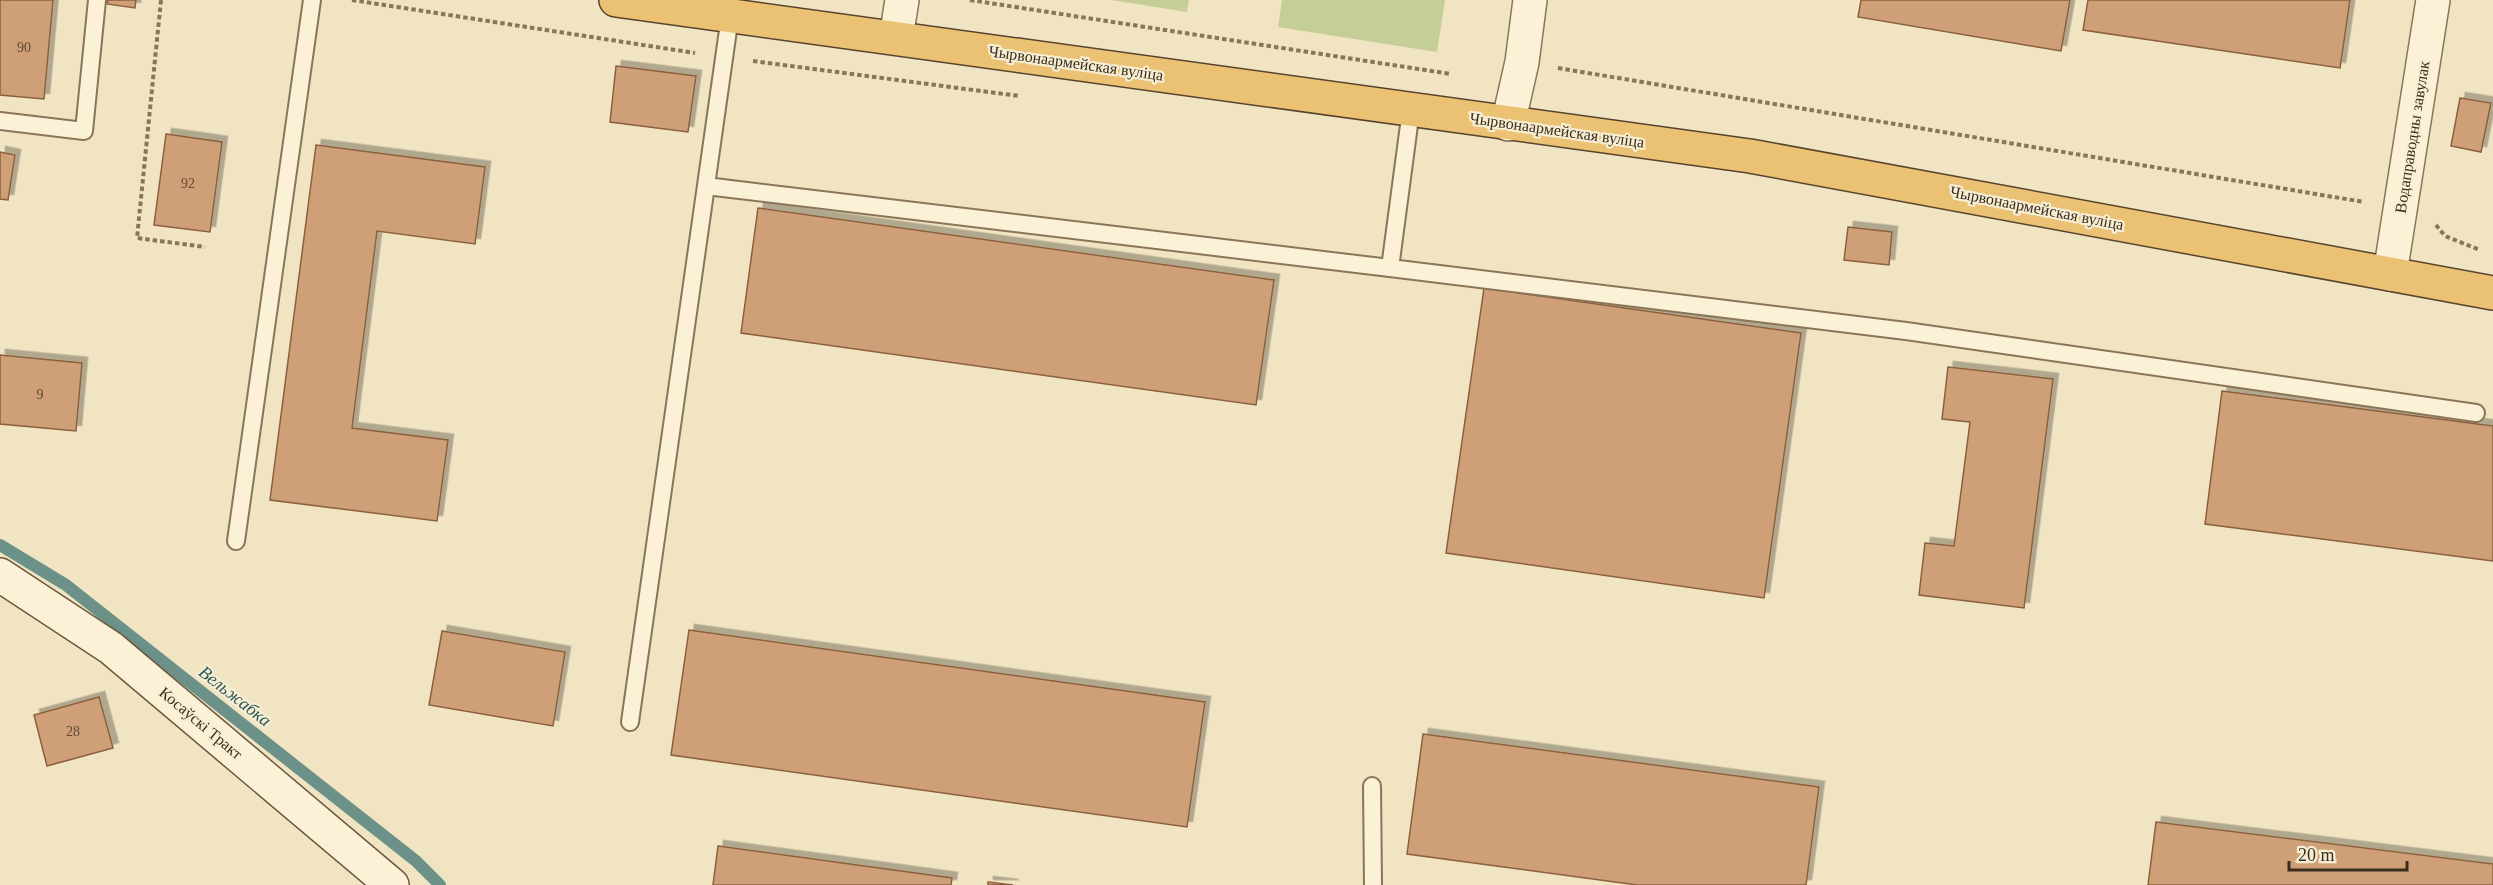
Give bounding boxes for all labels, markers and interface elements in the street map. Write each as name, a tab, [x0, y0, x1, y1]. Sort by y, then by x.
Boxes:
house number: 90	[17, 40, 31, 55]
street label: Чырвонаармейская вуліца	[987, 42, 1165, 85]
street label: Водаправодны завулак	[2392, 59, 2433, 215]
street label: Чырвонаармейская вуліца	[1468, 109, 1646, 152]
house number: 92	[181, 176, 195, 191]
street label: Чырвонаармейская вуліца	[1949, 183, 2125, 234]
house number: 9	[37, 387, 44, 402]
water label: Вельжабка	[195, 662, 275, 730]
street label: Косаўскі Тракт	[156, 683, 246, 763]
house number: 28	[66, 724, 80, 739]
scale bar	[2289, 834, 2408, 872]
text: 20 m	[2298, 845, 2335, 865]

